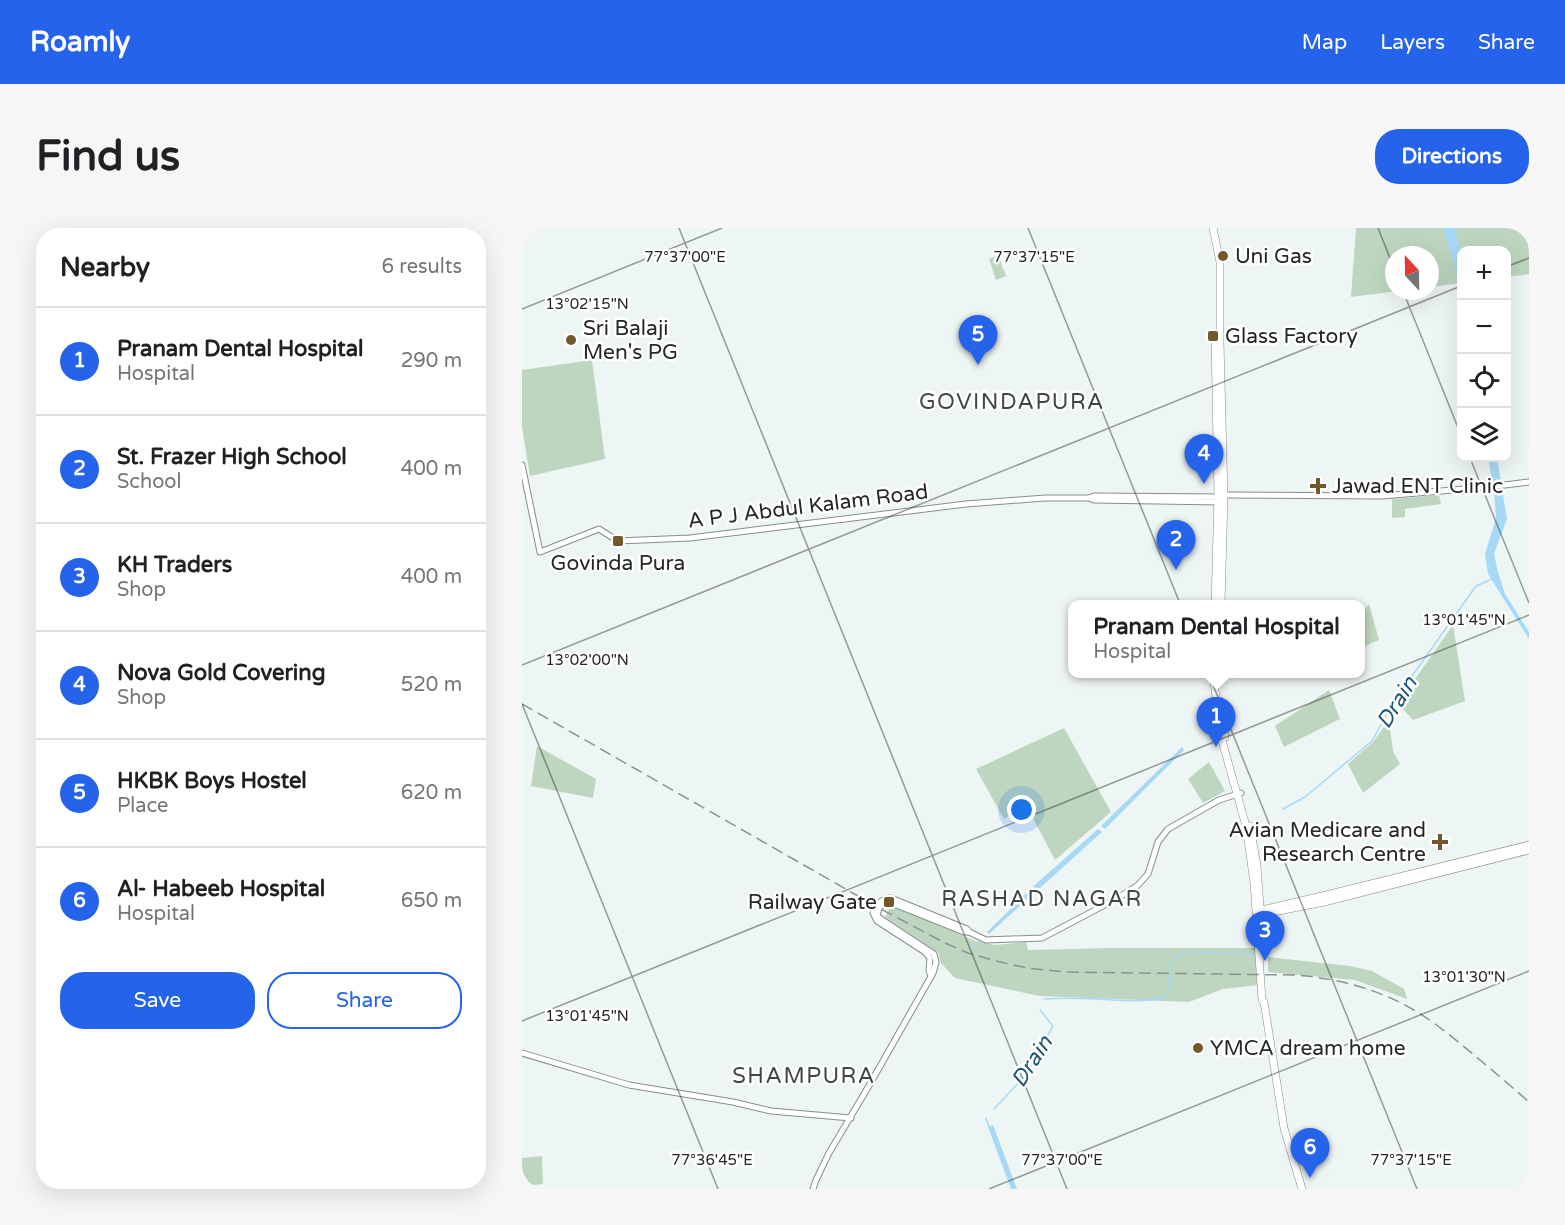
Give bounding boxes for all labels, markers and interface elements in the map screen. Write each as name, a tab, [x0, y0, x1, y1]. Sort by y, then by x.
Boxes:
text: Roamly	[30, 25, 130, 59]
text: Map	[1302, 30, 1347, 55]
text: Layers	[1380, 30, 1445, 55]
text: Share	[1478, 30, 1535, 55]
button: Directions	[1375, 129, 1529, 184]
text: Find us	[36, 131, 180, 182]
place label: Uni Gas	[1235, 244, 1312, 269]
north arrow	[1385, 246, 1439, 300]
map controls	[1457, 246, 1511, 462]
button: +	[1457, 246, 1511, 300]
text: 77°37'00"E	[644, 248, 726, 266]
text: 77°37'15"E	[993, 248, 1075, 266]
marker: Uni Gas	[1216, 249, 1230, 263]
text: Nearby	[60, 252, 150, 283]
text: 6 results	[382, 255, 462, 279]
text: 13°02'15"N	[545, 295, 629, 313]
button: −	[1457, 300, 1511, 354]
place label: Sri Balaji Men's PG	[583, 316, 678, 365]
pin: 5	[958, 316, 998, 365]
place label: Glass Factory	[1225, 324, 1358, 349]
marker: Glass Factory	[1206, 329, 1220, 343]
marker: Sri Balaji Men's PG	[564, 333, 578, 347]
text: Pranam Dental Hospital	[117, 336, 364, 362]
text: 1	[73, 349, 86, 373]
text: 290 m	[401, 349, 462, 373]
button: locate	[1457, 354, 1511, 408]
text: Hospital	[117, 362, 195, 386]
district label: GOVINDAPURA	[919, 389, 1105, 415]
button: layers	[1457, 408, 1511, 462]
pin: 4	[1184, 434, 1224, 484]
text: St. Frazer High School	[117, 444, 347, 470]
text: 2	[73, 457, 86, 481]
text: 400 m	[401, 457, 462, 481]
text: School	[117, 470, 181, 494]
place label: Jawad ENT Clinic	[1332, 474, 1503, 499]
marker: Jawad ENT Clinic	[1309, 477, 1327, 495]
street label: A P J Abdul Kalam Road	[686, 479, 930, 534]
pin: 2	[1156, 520, 1196, 570]
marker: Govinda Pura	[611, 534, 625, 548]
place label: Govinda Pura	[551, 551, 685, 576]
text: KH Traders	[117, 552, 232, 578]
text: 3	[73, 565, 86, 589]
text: 400 m	[401, 565, 462, 589]
text: Shop	[117, 578, 166, 602]
popup	[1068, 600, 1365, 678]
text: 13°01'45"N	[1422, 611, 1506, 629]
text: Pranam Dental Hospital	[1093, 614, 1340, 640]
text: Hospital	[1093, 640, 1171, 664]
text: 13°02'00"N	[545, 651, 629, 669]
text: Nova Gold Covering	[117, 660, 326, 686]
water label: Drain	[1371, 671, 1423, 733]
text: 4	[73, 673, 86, 697]
text: 520 m	[401, 673, 462, 697]
text: Shop	[117, 686, 166, 710]
pin: 1	[1196, 698, 1236, 747]
text: HKBK Boys Hostel	[117, 768, 307, 794]
text: 5	[73, 781, 86, 805]
text: 620 m	[401, 781, 462, 805]
text: Place	[117, 794, 168, 818]
your location	[1007, 795, 1036, 824]
place label: Avian Medicare and Research Centre	[1228, 818, 1426, 867]
marker: Avian Medicare and Research Centre	[1431, 833, 1449, 851]
text: Al- Habeeb Hospital	[117, 876, 325, 902]
district label: RASHAD NAGAR	[941, 886, 1143, 912]
text: 6	[73, 889, 86, 913]
text: 650 m	[401, 889, 462, 913]
place label: Railway Gate	[748, 890, 877, 915]
marker: Railway Gate	[882, 895, 896, 909]
text: Hospital	[117, 902, 195, 926]
pin: 3	[1246, 912, 1284, 961]
text: 13°01'30"N	[1422, 968, 1506, 986]
button: Save	[60, 972, 255, 1029]
button: Share	[267, 972, 462, 1029]
text: 13°01'45"N	[545, 1007, 629, 1025]
water label: Drain	[1006, 1030, 1058, 1092]
place label: YMCA dream home	[1210, 1036, 1406, 1061]
marker: YMCA dream home	[1191, 1041, 1205, 1055]
district label: SHAMPURA	[732, 1063, 876, 1089]
pin: 6	[1290, 1128, 1330, 1178]
text: 77°36'45"E	[671, 1151, 753, 1169]
text: 77°37'00"E	[1021, 1151, 1103, 1169]
text: 77°37'15"E	[1370, 1151, 1452, 1169]

